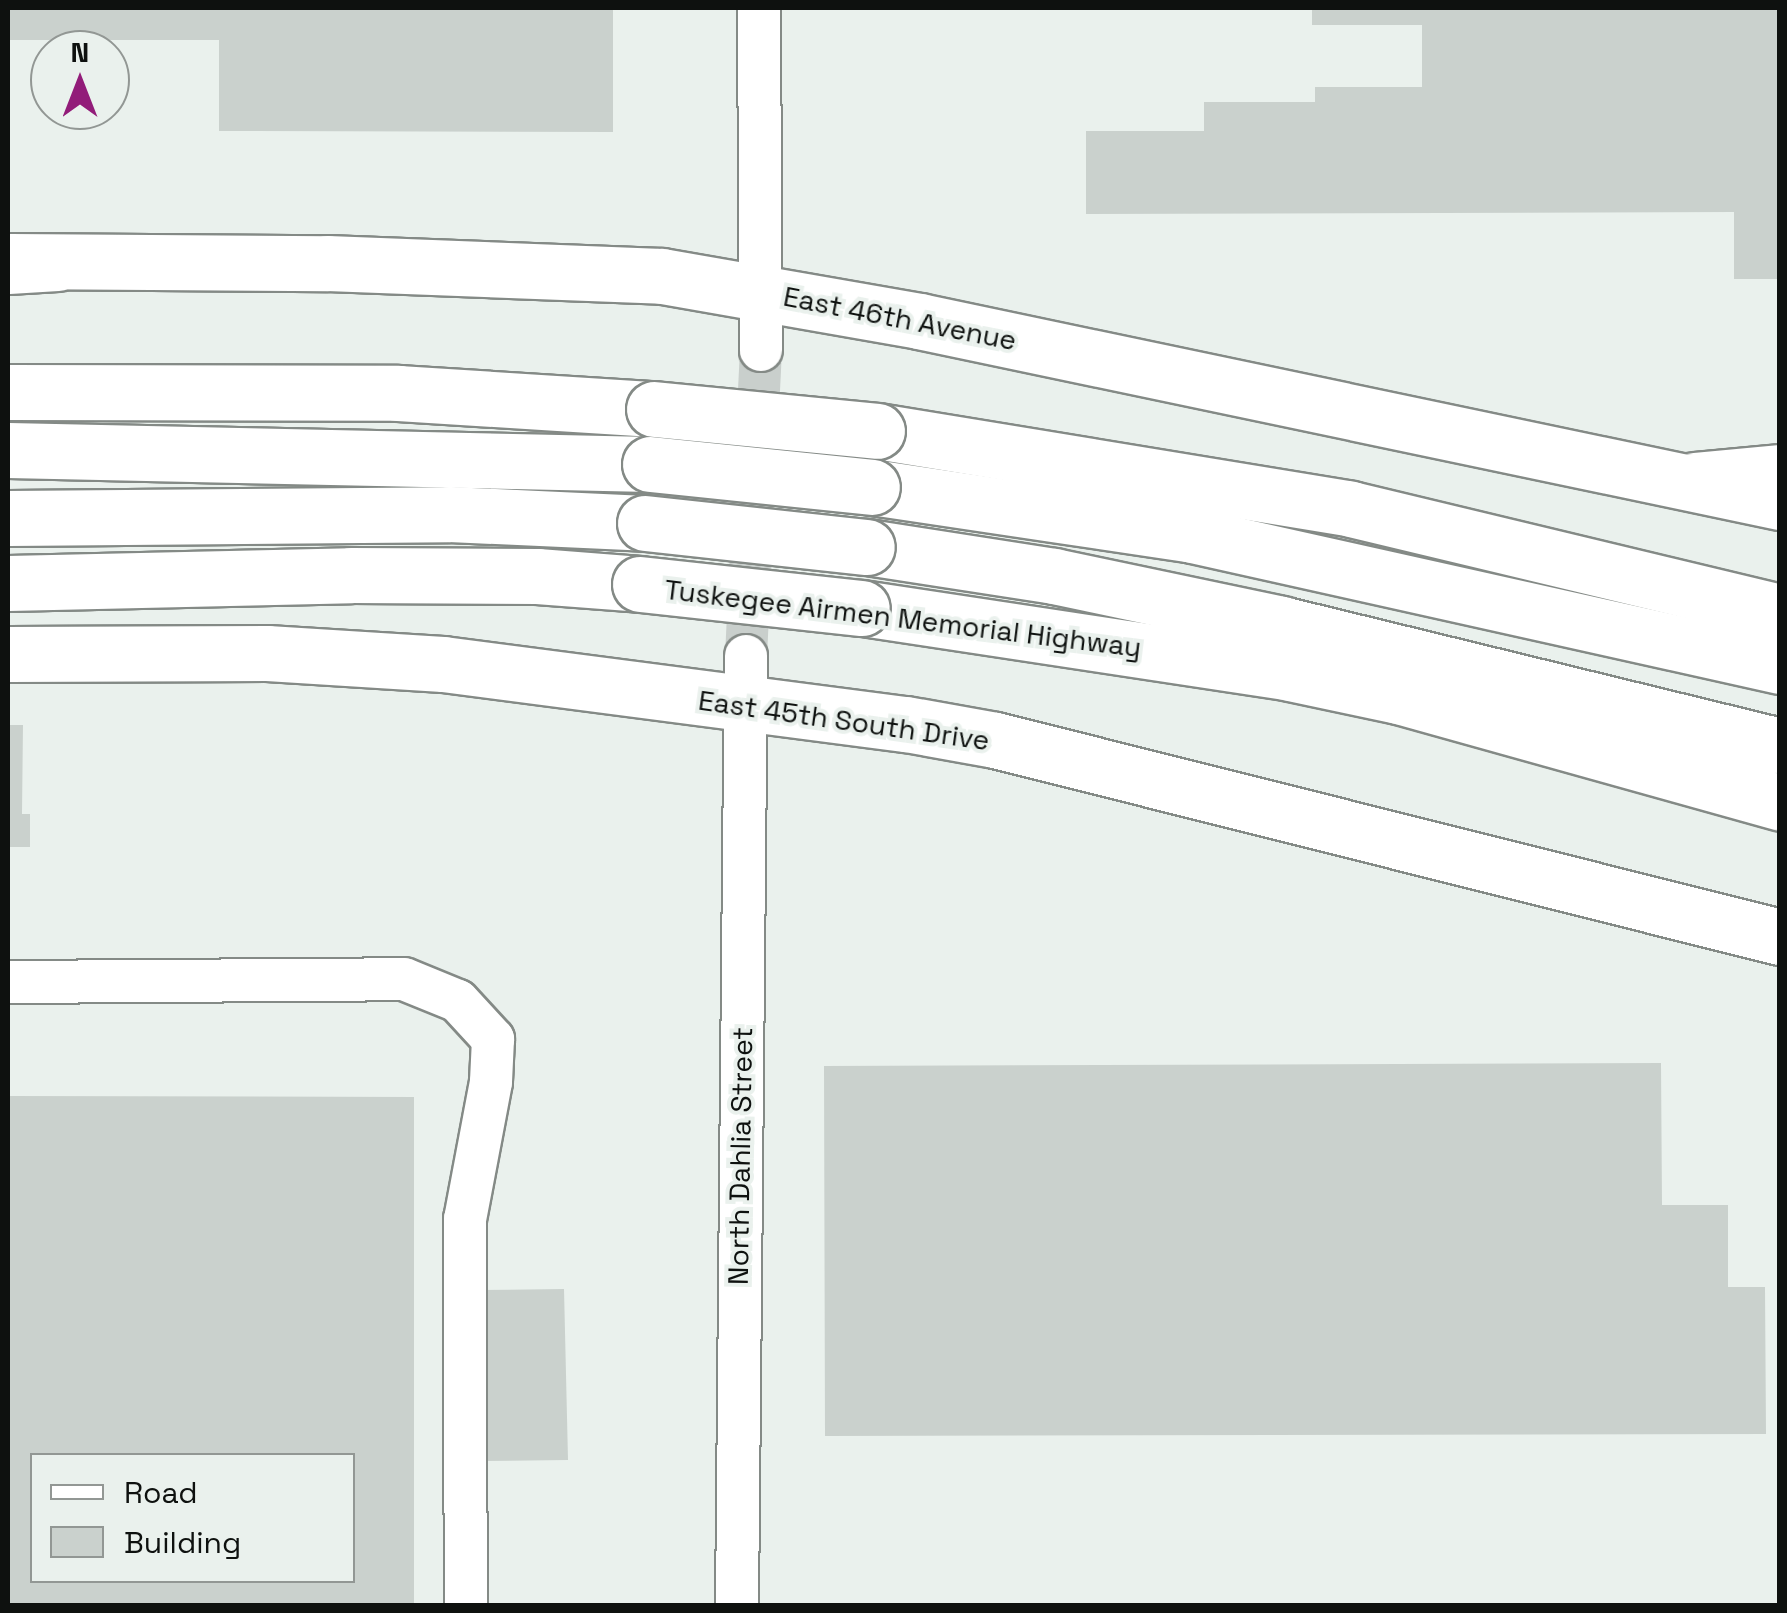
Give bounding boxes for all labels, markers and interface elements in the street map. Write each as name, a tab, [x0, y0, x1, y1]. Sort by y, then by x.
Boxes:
north arrow	[30, 30, 130, 130]
text: N	[71, 34, 89, 70]
street label: East 46th Avenue	[780, 279, 1020, 357]
street label: Tuskegee Airmen Memorial Highway	[662, 572, 1144, 664]
street label: East 45th South Drive	[696, 683, 992, 757]
street label: North Dahlia Street	[721, 1027, 759, 1285]
legend	[30, 1453, 355, 1583]
text: Road	[124, 1473, 198, 1512]
text: Building	[124, 1523, 241, 1562]

